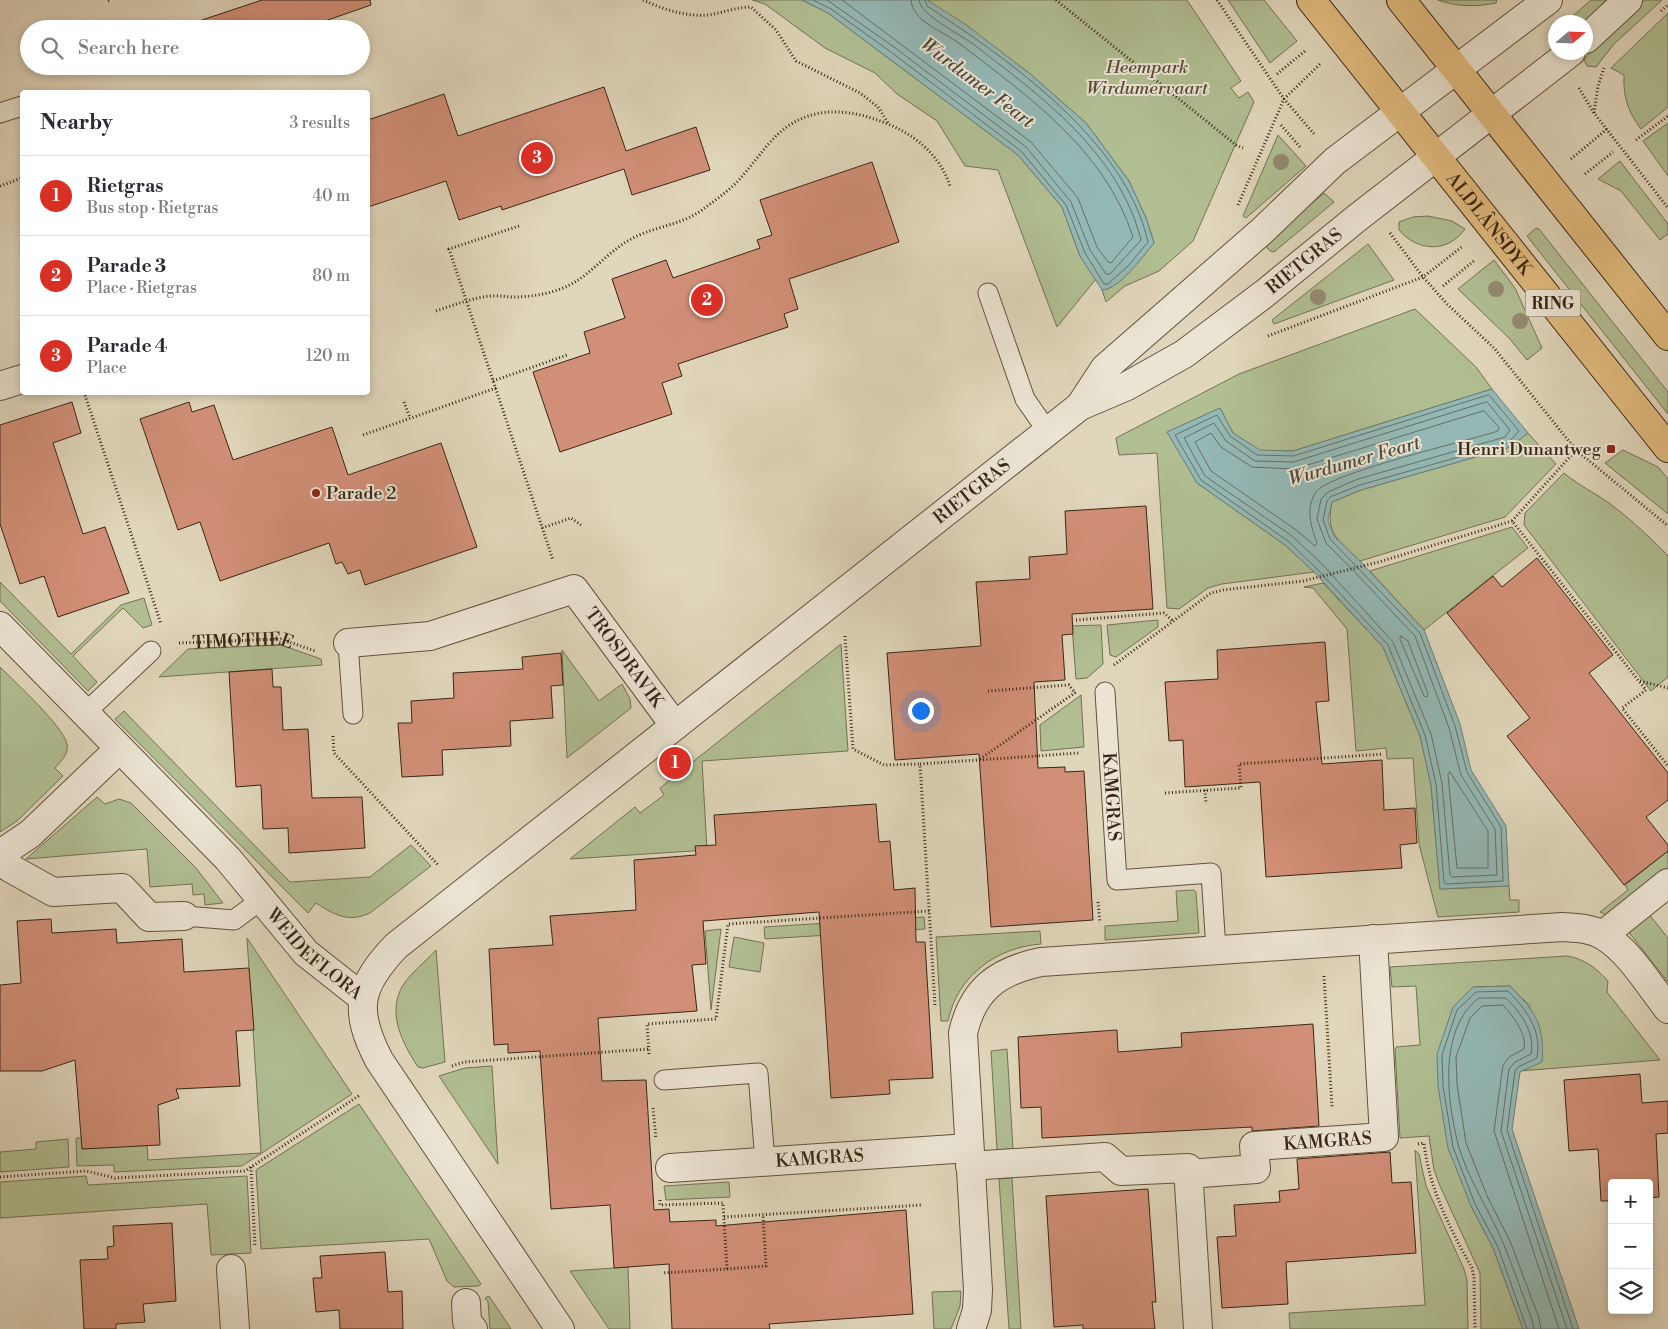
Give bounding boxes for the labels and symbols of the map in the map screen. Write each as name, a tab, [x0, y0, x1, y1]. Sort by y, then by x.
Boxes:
north arrow	[1548, 15, 1593, 60]
water label: Wurdumer Feart	[916, 32, 1040, 134]
park label: Heempark Wirdumervaart	[1086, 56, 1209, 100]
pin: 3	[521, 139, 553, 177]
street label: ALDLÂNSDYK	[1440, 167, 1538, 281]
street label: RIETGRAS	[1261, 223, 1347, 300]
pin: 2	[691, 281, 723, 319]
road number: RING	[1526, 290, 1580, 316]
water label: Wurdumer Feart	[1286, 430, 1424, 491]
place label: Henri Dunantweg	[1457, 438, 1602, 461]
marker: Henri Dunantweg	[1605, 443, 1617, 455]
street label: RIETGRAS	[929, 454, 1016, 529]
place label: Parade 2	[326, 482, 397, 505]
marker: Parade 2	[310, 487, 322, 499]
street label: TROSDRAVIK	[580, 603, 670, 714]
street label: TIMOTHEE	[192, 628, 297, 655]
your location	[908, 698, 934, 724]
pin: 1	[659, 744, 691, 782]
street label: KAMGRAS	[1097, 752, 1125, 842]
street label: WEIDEFLORA	[261, 903, 367, 1006]
street label: KAMGRAS	[1282, 1127, 1373, 1156]
street label: KAMGRAS	[775, 1144, 865, 1173]

